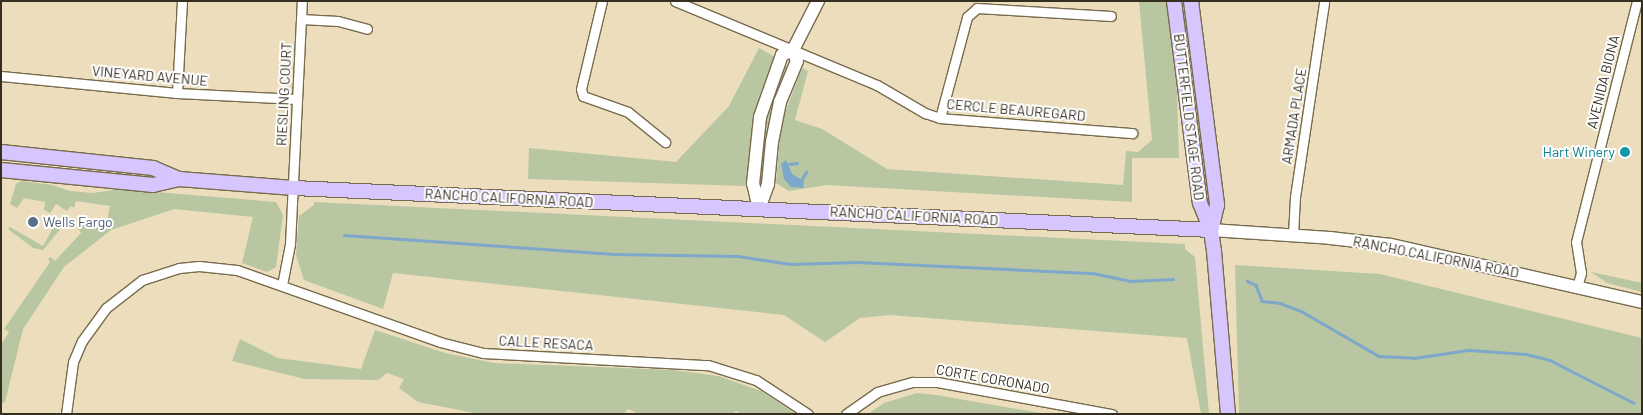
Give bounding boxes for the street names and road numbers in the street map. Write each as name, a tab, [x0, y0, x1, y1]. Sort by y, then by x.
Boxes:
street label: BUTTERFIELD STAGE ROAD	[1170, 33, 1208, 201]
street label: AVENIDA BIONA	[1583, 33, 1623, 131]
street label: RIESLING COURT	[273, 42, 295, 146]
street label: VINEYARD AVENUE	[91, 63, 209, 89]
street label: ARMADA PLACE	[1278, 67, 1310, 165]
street label: CERCLE BEAUREGARD	[946, 96, 1086, 124]
street label: RANCHO CALIFORNIA ROAD	[424, 185, 594, 211]
street label: RANCHO CALIFORNIA ROAD	[829, 203, 999, 229]
street label: RANCHO CALIFORNIA ROAD	[1352, 233, 1520, 281]
street label: CALLE RESACA	[498, 332, 594, 354]
street label: CORTE CORONADO	[935, 361, 1051, 397]

